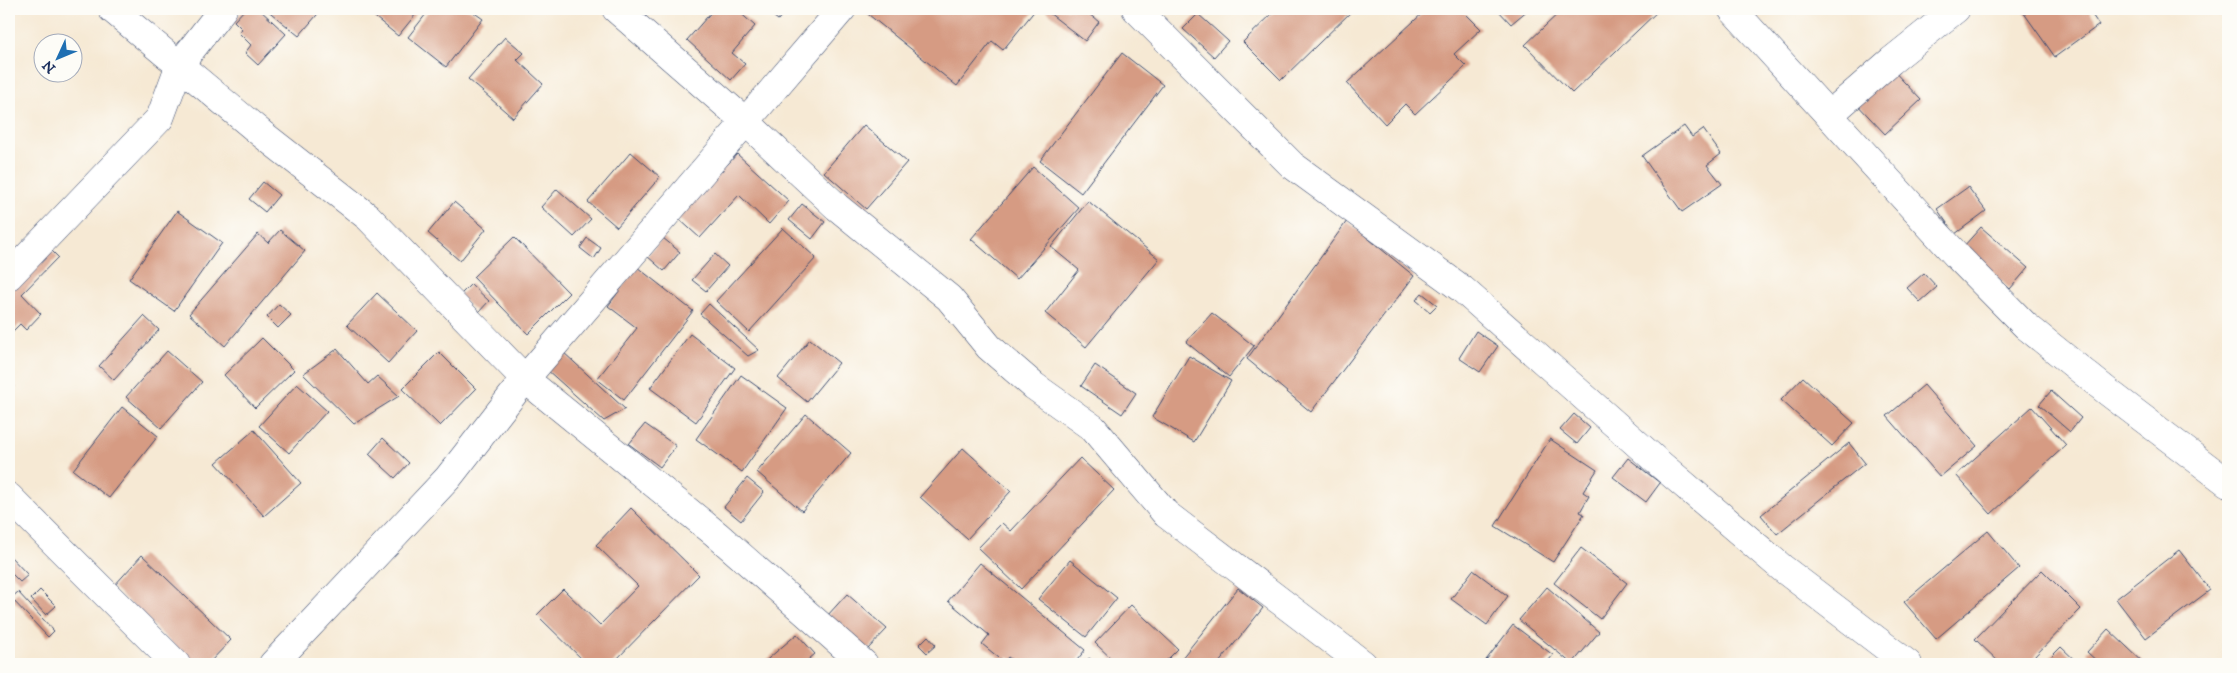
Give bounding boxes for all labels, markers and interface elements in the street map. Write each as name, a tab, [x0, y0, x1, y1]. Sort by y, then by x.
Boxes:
north arrow	[32, 32, 82, 82]
text: N	[39, 56, 60, 77]

